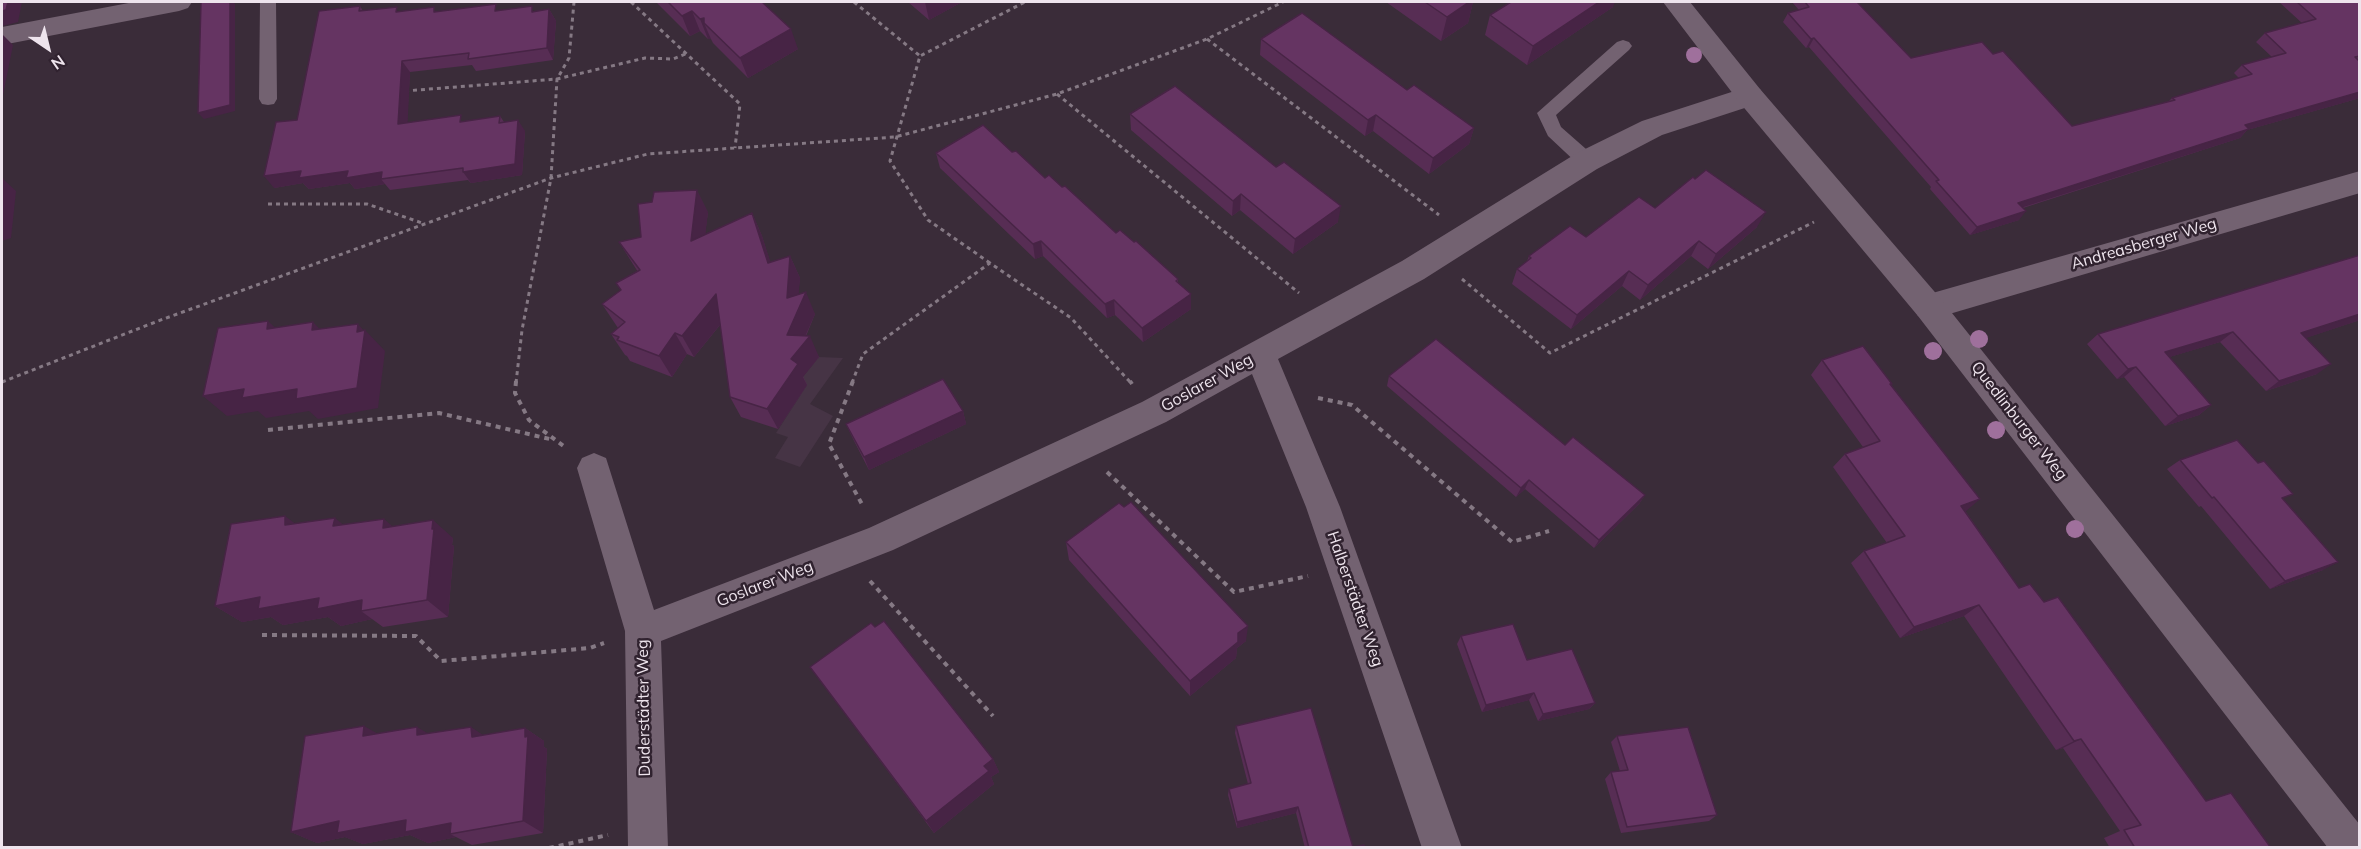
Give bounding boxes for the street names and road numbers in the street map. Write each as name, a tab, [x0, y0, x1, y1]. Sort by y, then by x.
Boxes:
street label: Andreasberger Weg	[2069, 214, 2219, 274]
street label: Goslarer Weg	[1158, 350, 1256, 416]
street label: Quedlinburger Weg	[1967, 358, 2071, 484]
street label: Halberstädter Weg	[1323, 529, 1387, 669]
street label: Goslarer Weg	[714, 557, 816, 611]
street label: Duderstädter Weg	[633, 639, 655, 777]

